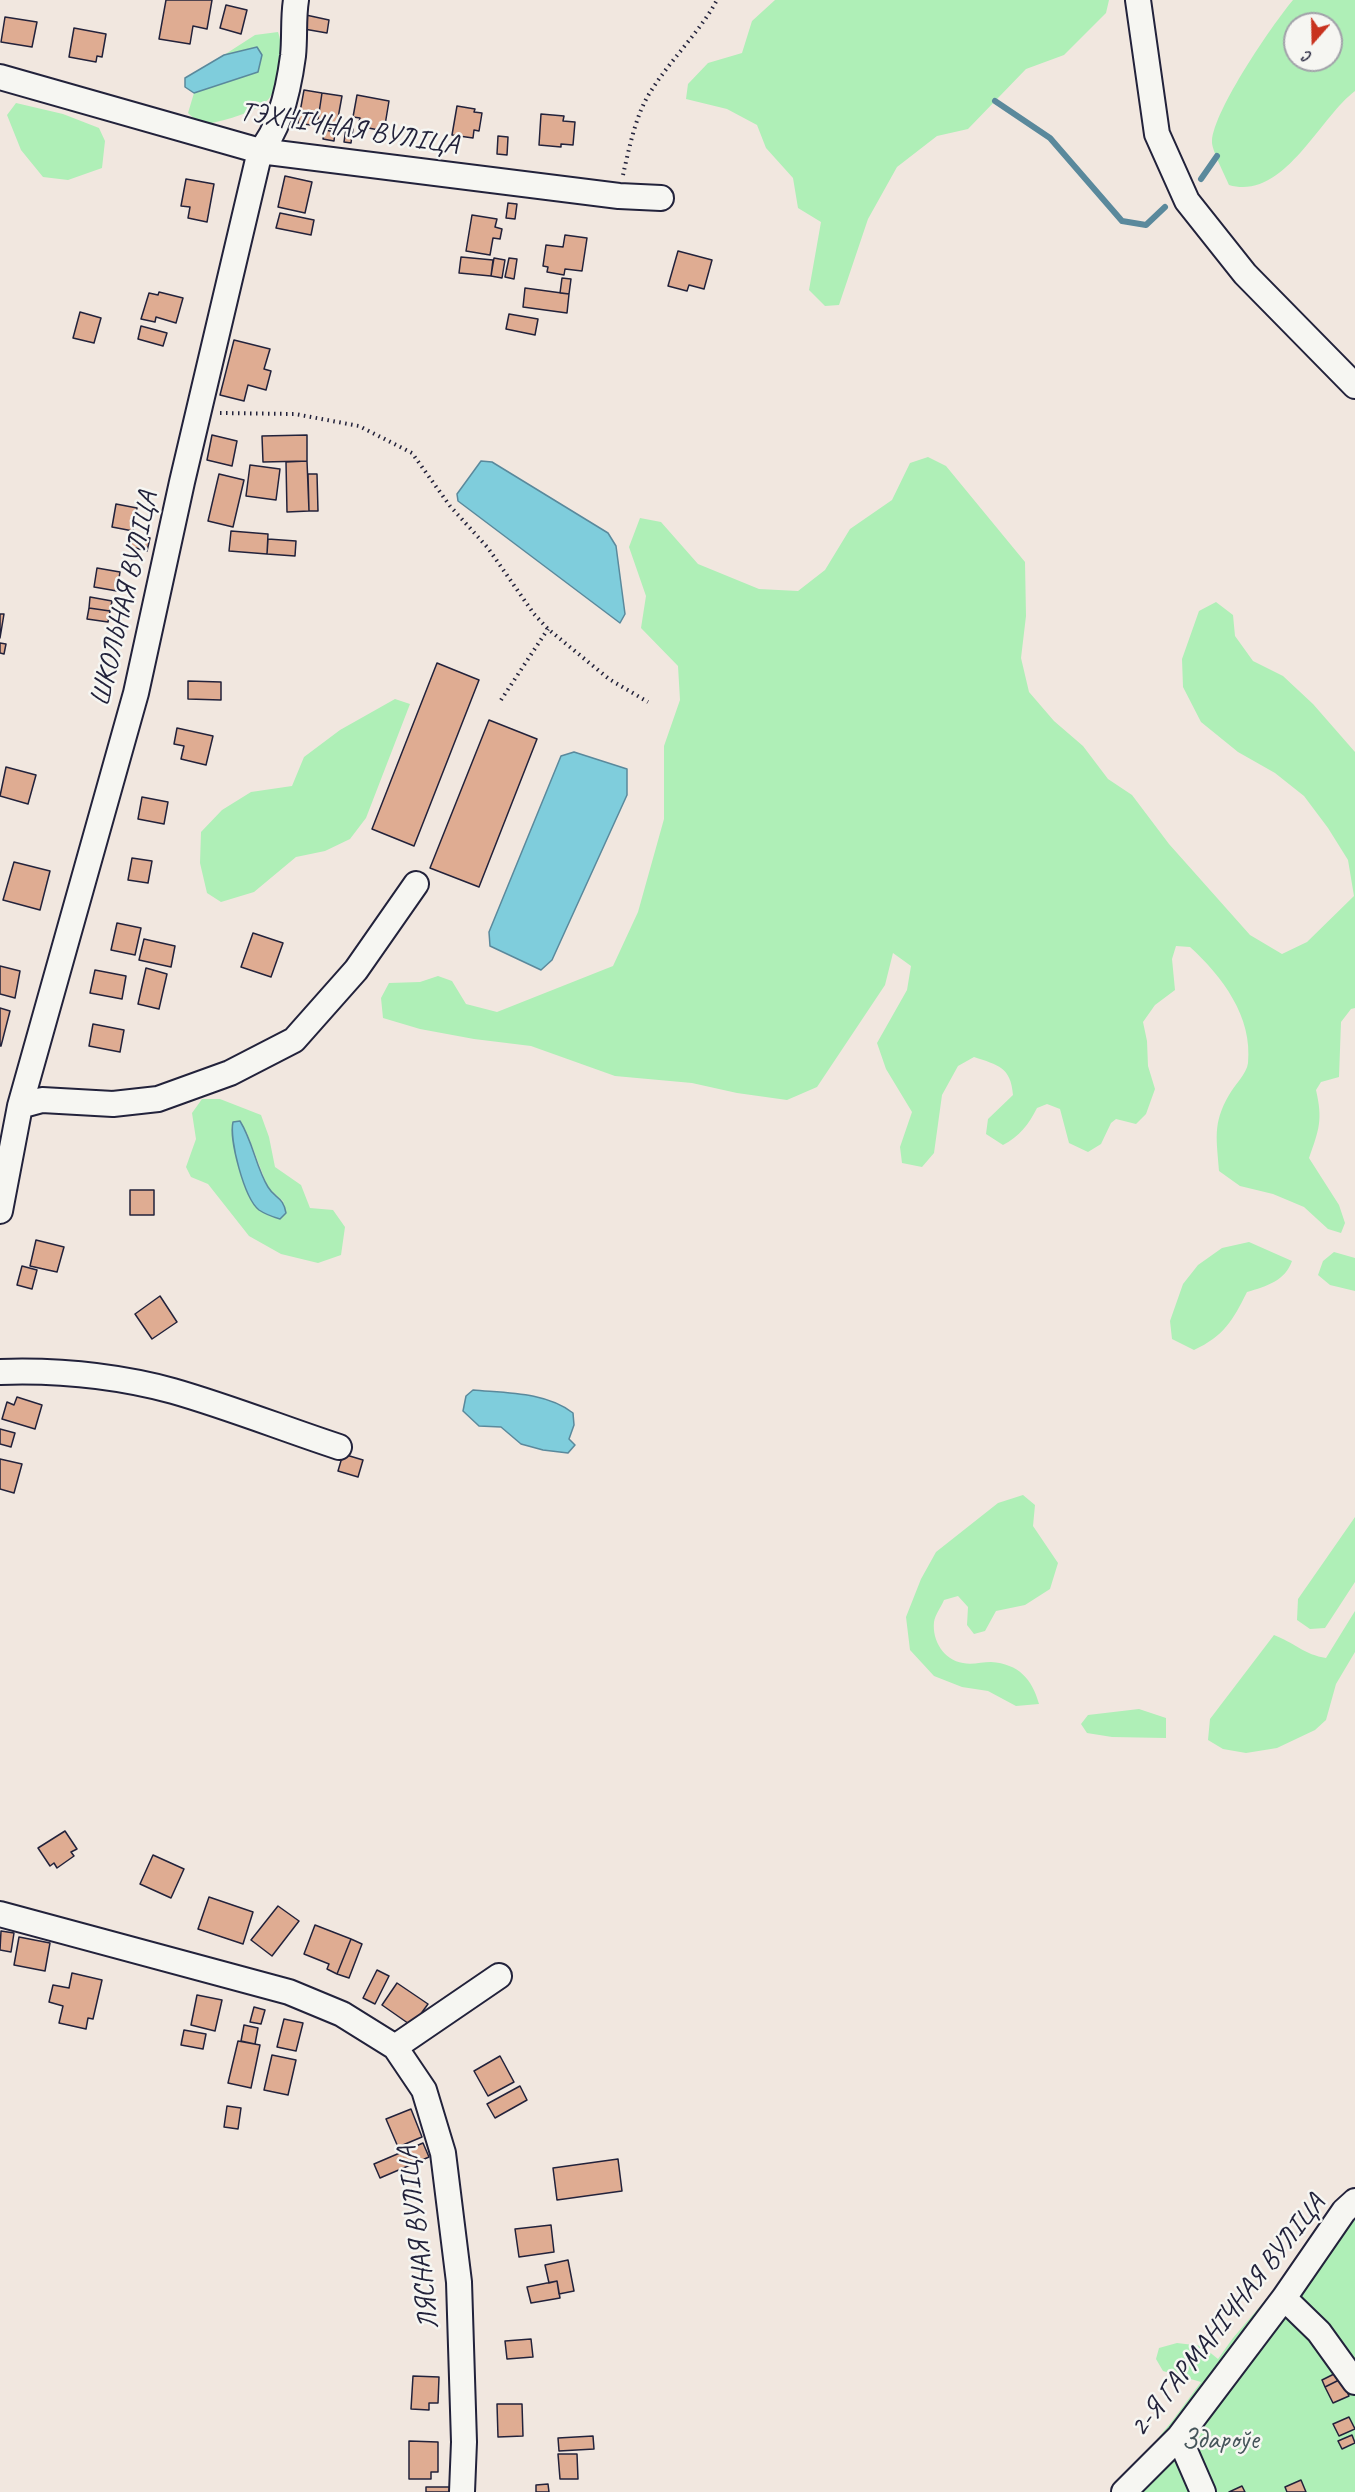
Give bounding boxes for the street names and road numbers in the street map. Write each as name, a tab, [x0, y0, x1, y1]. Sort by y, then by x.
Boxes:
street label: ТЭХНІЧНАЯ ВУЛІЦА	[237, 95, 461, 163]
street label: ШКОЛЬНАЯ ВУЛІЦА	[84, 489, 166, 709]
street label: ЛЯСНАЯ ВУЛІЦА	[391, 2145, 447, 2331]
street label: 2-Я ГАРМАНІЧНАЯ ВУЛІЦА	[1123, 2188, 1333, 2444]

